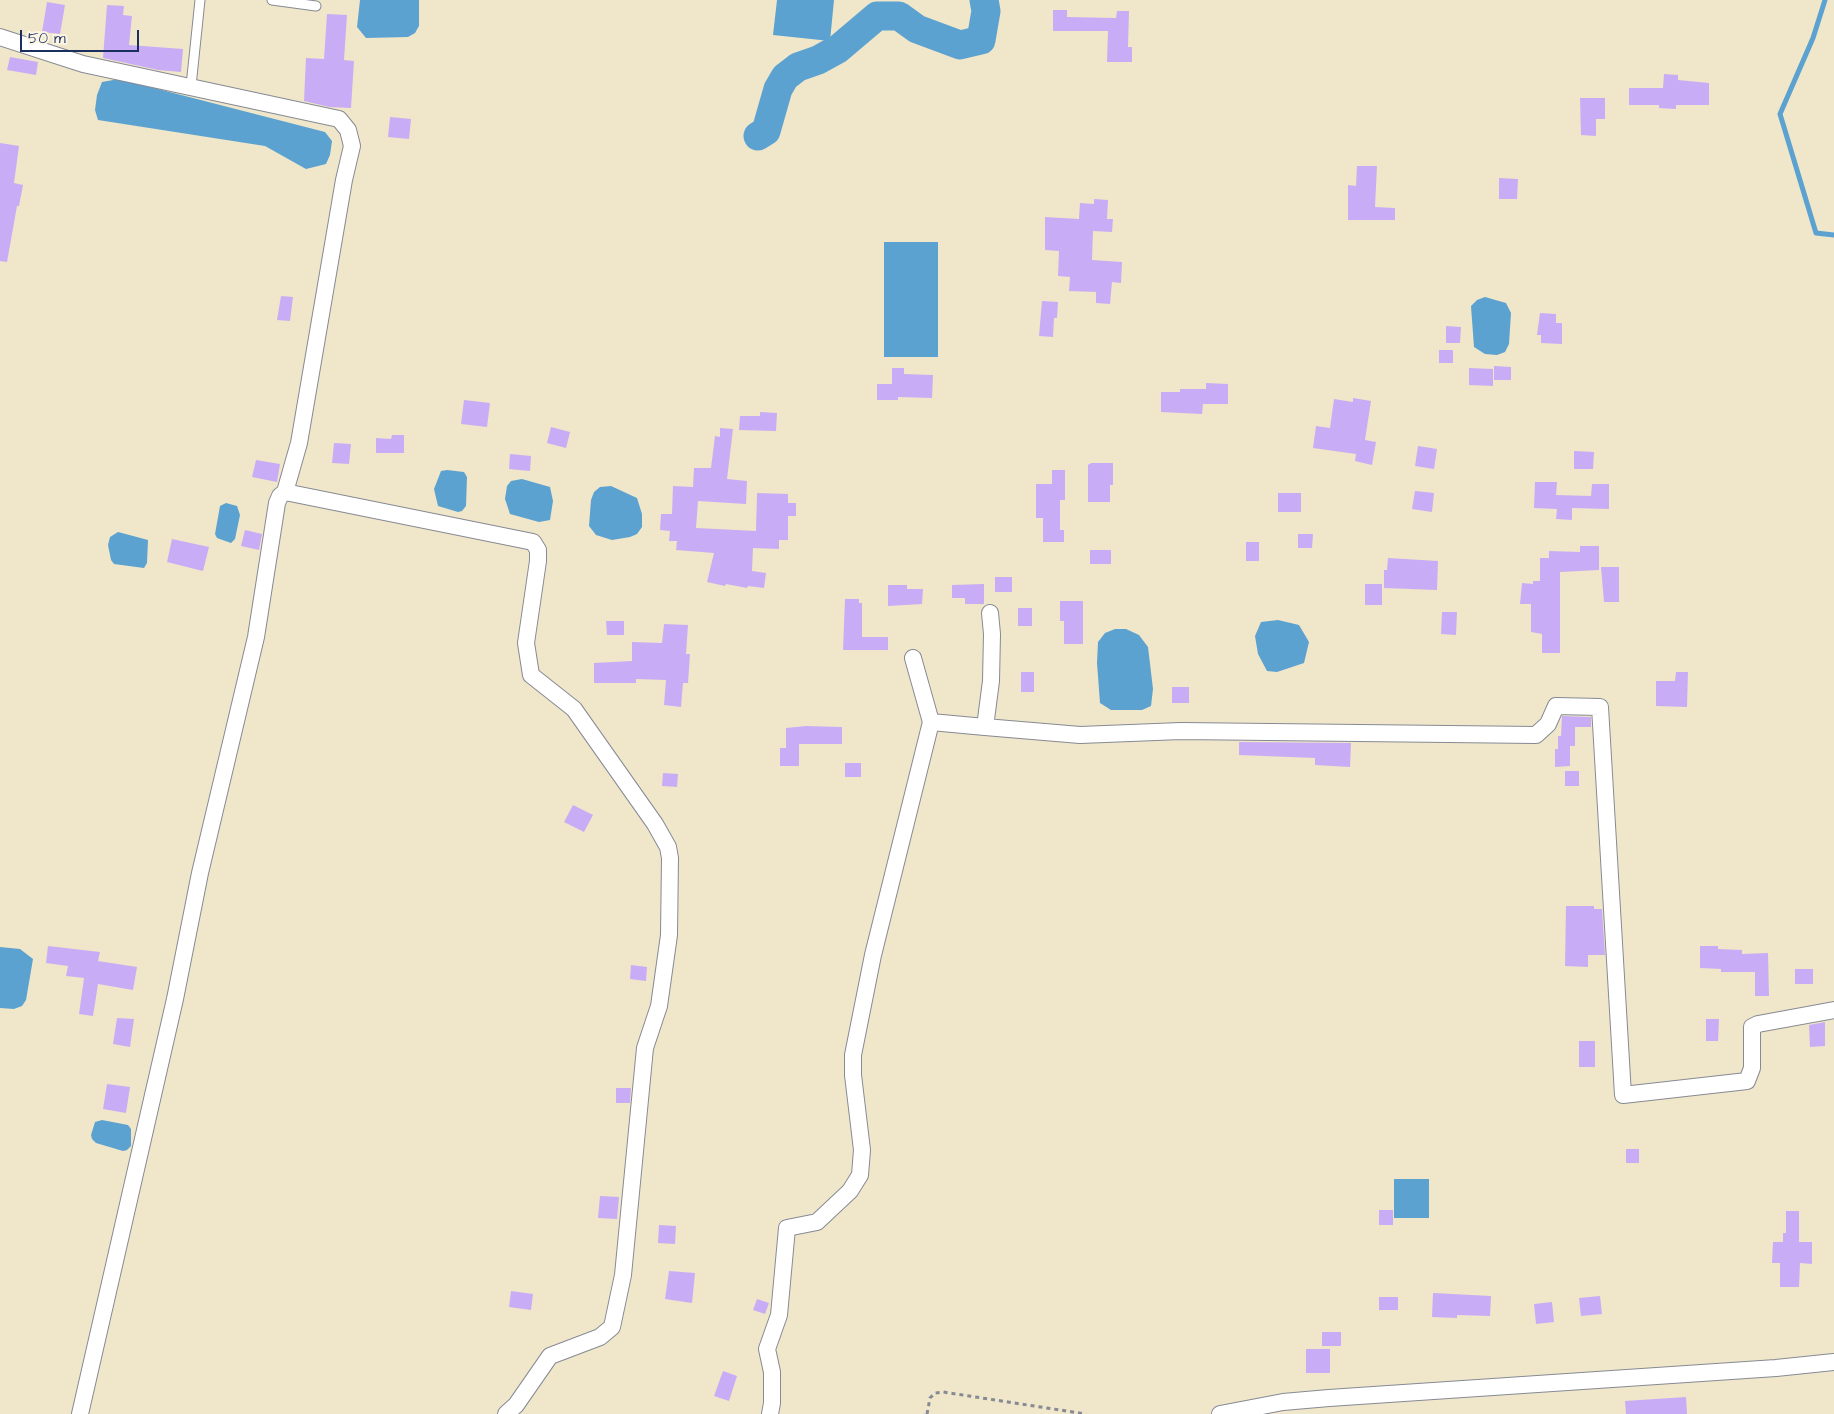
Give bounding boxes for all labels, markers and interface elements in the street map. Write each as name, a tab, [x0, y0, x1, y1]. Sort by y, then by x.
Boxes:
scale bar	[22, 20, 141, 52]
text: 50 m	[28, 28, 66, 49]

